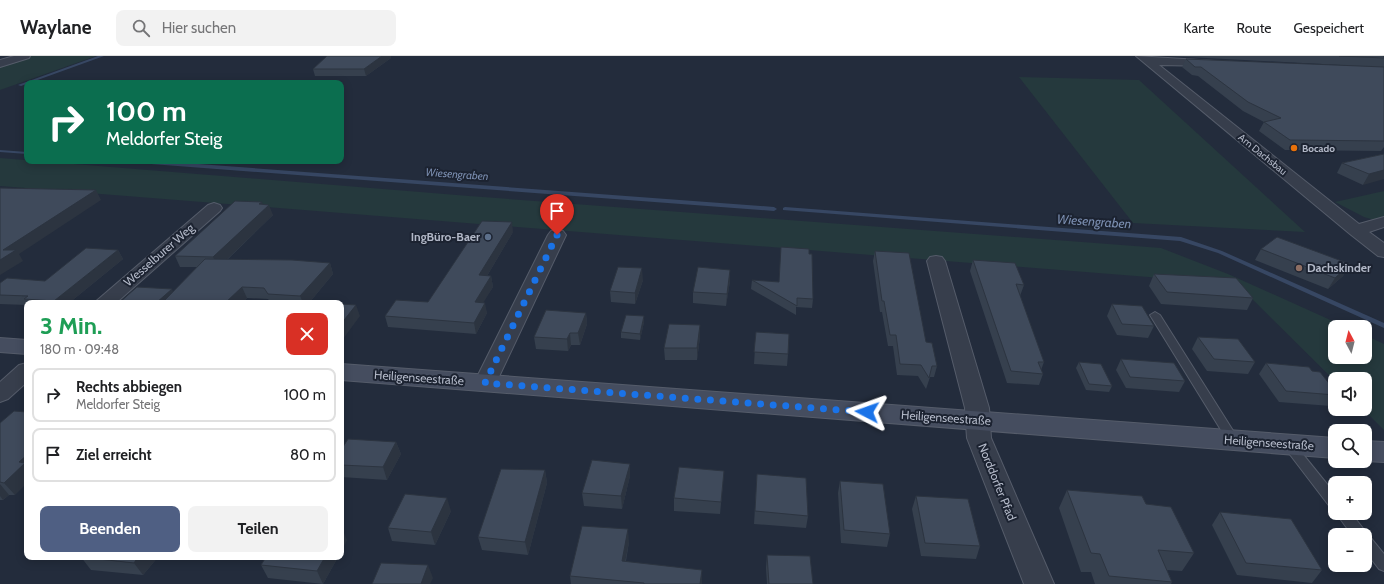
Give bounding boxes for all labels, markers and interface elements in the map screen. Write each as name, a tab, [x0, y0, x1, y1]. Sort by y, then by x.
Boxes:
search box	[116, 10, 396, 46]
text: Waylane	[20, 16, 92, 39]
icon: search	[130, 17, 152, 39]
text: Hier suchen	[162, 19, 236, 37]
text: Karte	[1184, 19, 1214, 37]
text: Route	[1236, 19, 1272, 37]
text: Gespeichert	[1294, 19, 1364, 37]
text: 100 m	[106, 94, 187, 128]
icon: right	[40, 96, 92, 148]
text: Meldorfer Steig	[106, 128, 222, 150]
street label: Am Dachsbau	[1236, 131, 1290, 178]
place label: Bocado	[1302, 142, 1335, 155]
marker: Bocado	[1289, 143, 1299, 153]
water label: Wiesengraben	[425, 165, 489, 183]
pin	[540, 194, 574, 235]
icon: arrive	[546, 200, 568, 222]
water label: Wiesengraben	[1056, 210, 1132, 232]
street label: Wesselburer Weg	[120, 219, 198, 289]
place label: IngBüro-Baer	[411, 229, 480, 244]
marker: IngBüro-Baer	[483, 232, 493, 242]
place label: Dachskinder	[1307, 260, 1371, 275]
marker: Dachskinder	[1294, 263, 1304, 273]
text: 3 Min.	[40, 311, 102, 340]
button: close	[286, 313, 328, 355]
north arrow	[1328, 320, 1372, 364]
map controls	[1328, 320, 1372, 572]
text: 180 m · 09:48	[40, 341, 119, 357]
street label: Heiligenseestraße	[374, 367, 464, 388]
button: sound	[1328, 372, 1372, 416]
text: Rechts abbiegen	[76, 378, 182, 396]
icon: right	[42, 384, 64, 406]
text: 100 m	[284, 386, 326, 404]
position arrow	[846, 391, 888, 433]
text: Meldorfer Steig	[76, 396, 160, 412]
street label: Heiligenseestraße	[901, 407, 991, 428]
button: search	[1328, 424, 1372, 468]
street label: Heiligenseestraße	[1224, 432, 1314, 453]
street label: Norddorfer Pfad	[975, 441, 1020, 523]
icon: arrive	[42, 444, 64, 466]
text: Ziel erreicht	[76, 446, 152, 464]
text: 80 m	[290, 446, 326, 464]
button: +	[1328, 476, 1372, 520]
button: Beenden	[40, 506, 180, 552]
button: Teilen	[188, 506, 328, 552]
button: −	[1328, 528, 1372, 572]

